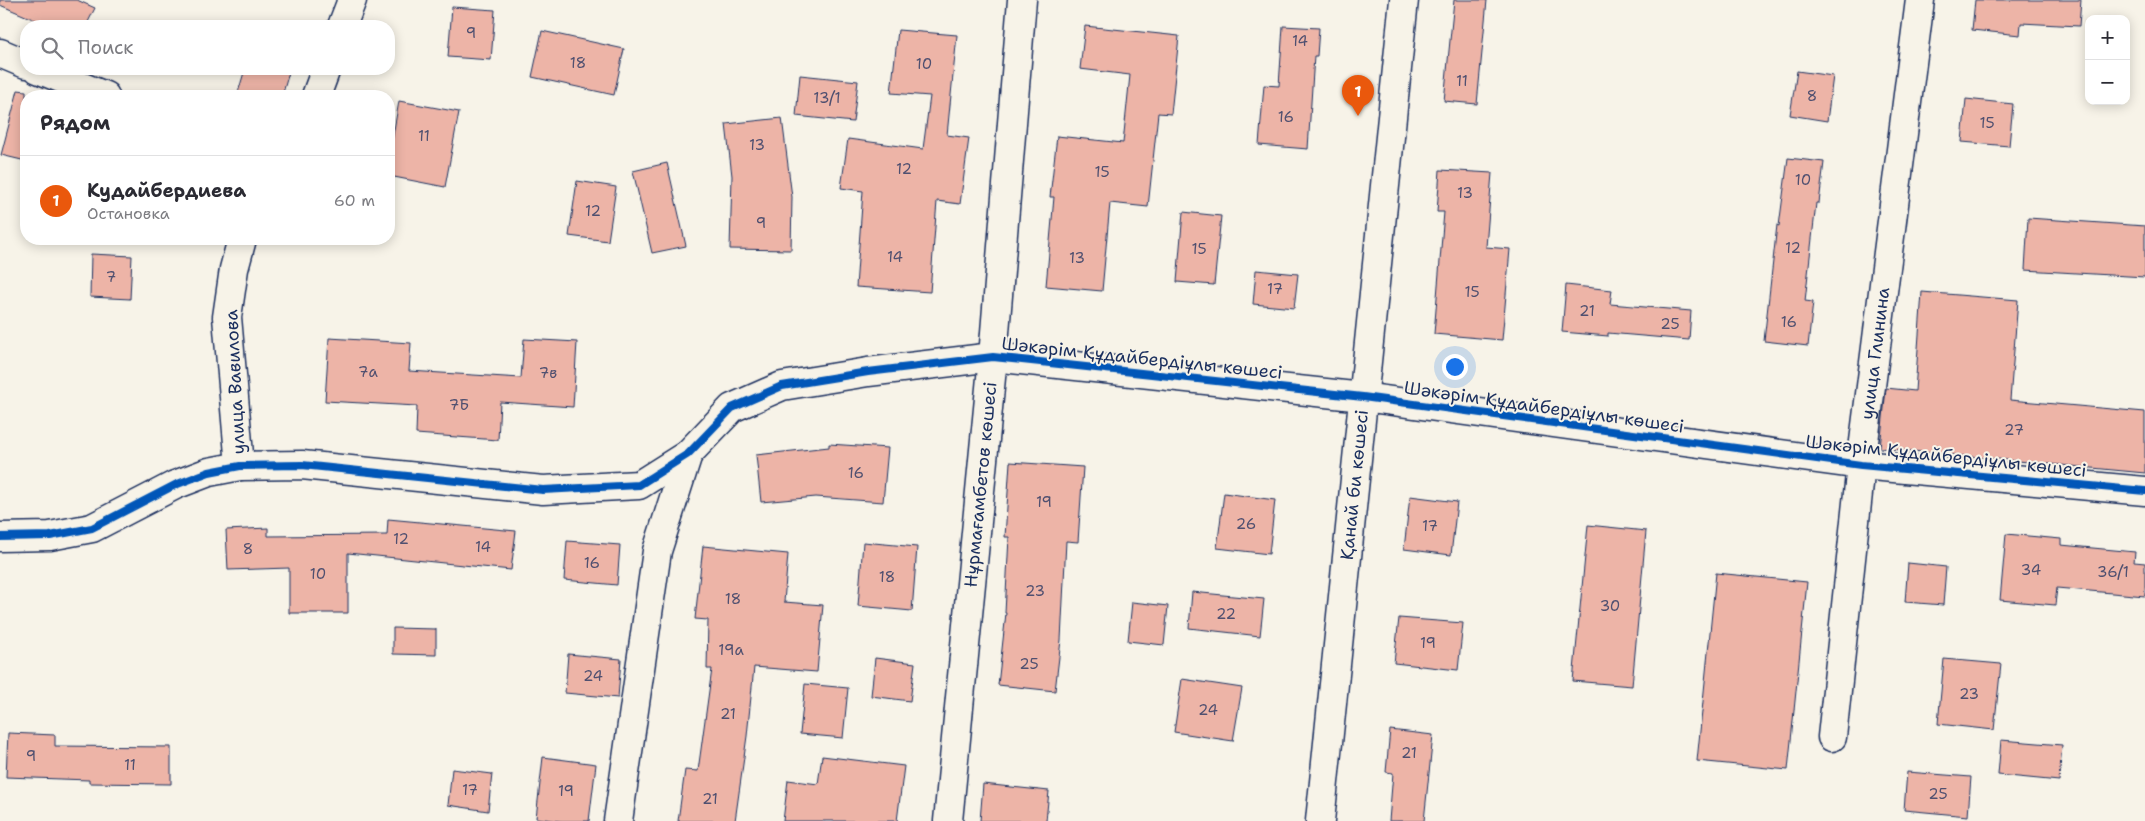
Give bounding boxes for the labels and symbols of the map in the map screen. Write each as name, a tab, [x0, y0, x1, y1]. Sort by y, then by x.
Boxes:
house number: 9	[466, 23, 476, 43]
house number: 14	[1292, 31, 1308, 51]
house number: 18	[570, 53, 586, 73]
house number: 10	[916, 54, 932, 74]
house number: 11	[1456, 71, 1468, 91]
pin: 1	[1342, 75, 1374, 116]
house number: 8	[1807, 86, 1817, 106]
house number: 13/1	[813, 88, 841, 108]
house number: 16	[1278, 107, 1294, 127]
house number: 15	[1979, 113, 1995, 133]
house number: 11	[418, 126, 430, 146]
house number: 13	[749, 135, 765, 155]
house number: 12	[896, 159, 912, 179]
house number: 15	[1094, 162, 1110, 182]
house number: 10	[1795, 170, 1811, 190]
house number: 13	[1457, 183, 1473, 203]
house number: 12	[585, 201, 601, 221]
house number: 9	[756, 213, 766, 233]
house number: 12	[1785, 238, 1801, 258]
house number: 15	[1191, 239, 1207, 259]
house number: 14	[887, 247, 903, 267]
house number: 13	[1069, 248, 1085, 268]
house number: 7	[106, 267, 116, 287]
house number: 17	[1267, 279, 1283, 299]
house number: 15	[1464, 282, 1480, 302]
street label: улица Глинина	[1855, 286, 1895, 421]
house number: 21	[1579, 301, 1595, 321]
street label: улица Вавилова	[219, 309, 251, 455]
house number: 16	[1781, 312, 1797, 332]
house number: 25	[1660, 314, 1680, 334]
street label: Шәкәрім Құдайбердіұлы көшесі	[1000, 331, 1284, 385]
your location	[1442, 354, 1468, 380]
house number: 7а	[358, 362, 379, 382]
house number: 7в	[539, 363, 557, 383]
street label: Шәкәрім Құдайбердіұлы көшесі	[1402, 375, 1686, 439]
street label: Нұрмағамбетов көшесі	[959, 381, 1003, 589]
house number: 7Б	[449, 395, 469, 415]
street label: Қанай би көшесі	[1335, 408, 1374, 561]
house number: 27	[2004, 420, 2024, 440]
street label: Шәкәрім Құдайбердіұлы көшесі	[1804, 429, 2088, 483]
house number: 16	[848, 463, 864, 483]
house number: 19	[1036, 492, 1052, 512]
house number: 26	[1236, 514, 1256, 534]
house number: 17	[1422, 516, 1438, 536]
house number: 12	[393, 529, 409, 549]
house number: 14	[475, 537, 491, 557]
house number: 8	[243, 539, 253, 559]
house number: 16	[584, 553, 600, 573]
house number: 34	[2021, 560, 2041, 580]
house number: 36/1	[2097, 562, 2129, 582]
house number: 10	[310, 564, 326, 584]
house number: 18	[879, 567, 895, 587]
house number: 23	[1025, 581, 1045, 601]
house number: 18	[725, 589, 741, 609]
house number: 30	[1600, 596, 1620, 616]
house number: 22	[1216, 604, 1236, 624]
house number: 19	[1420, 633, 1436, 653]
house number: 19а	[718, 640, 744, 660]
house number: 25	[1019, 654, 1039, 674]
house number: 24	[583, 666, 603, 686]
house number: 23	[1959, 684, 1979, 704]
house number: 24	[1198, 700, 1218, 720]
house number: 21	[720, 704, 736, 724]
house number: 21	[1401, 743, 1417, 763]
house number: 9	[26, 746, 36, 766]
house number: 11	[124, 755, 136, 775]
house number: 17	[462, 780, 478, 800]
house number: 19	[558, 781, 574, 801]
house number: 25	[1928, 784, 1948, 804]
house number: 21	[702, 789, 718, 809]

